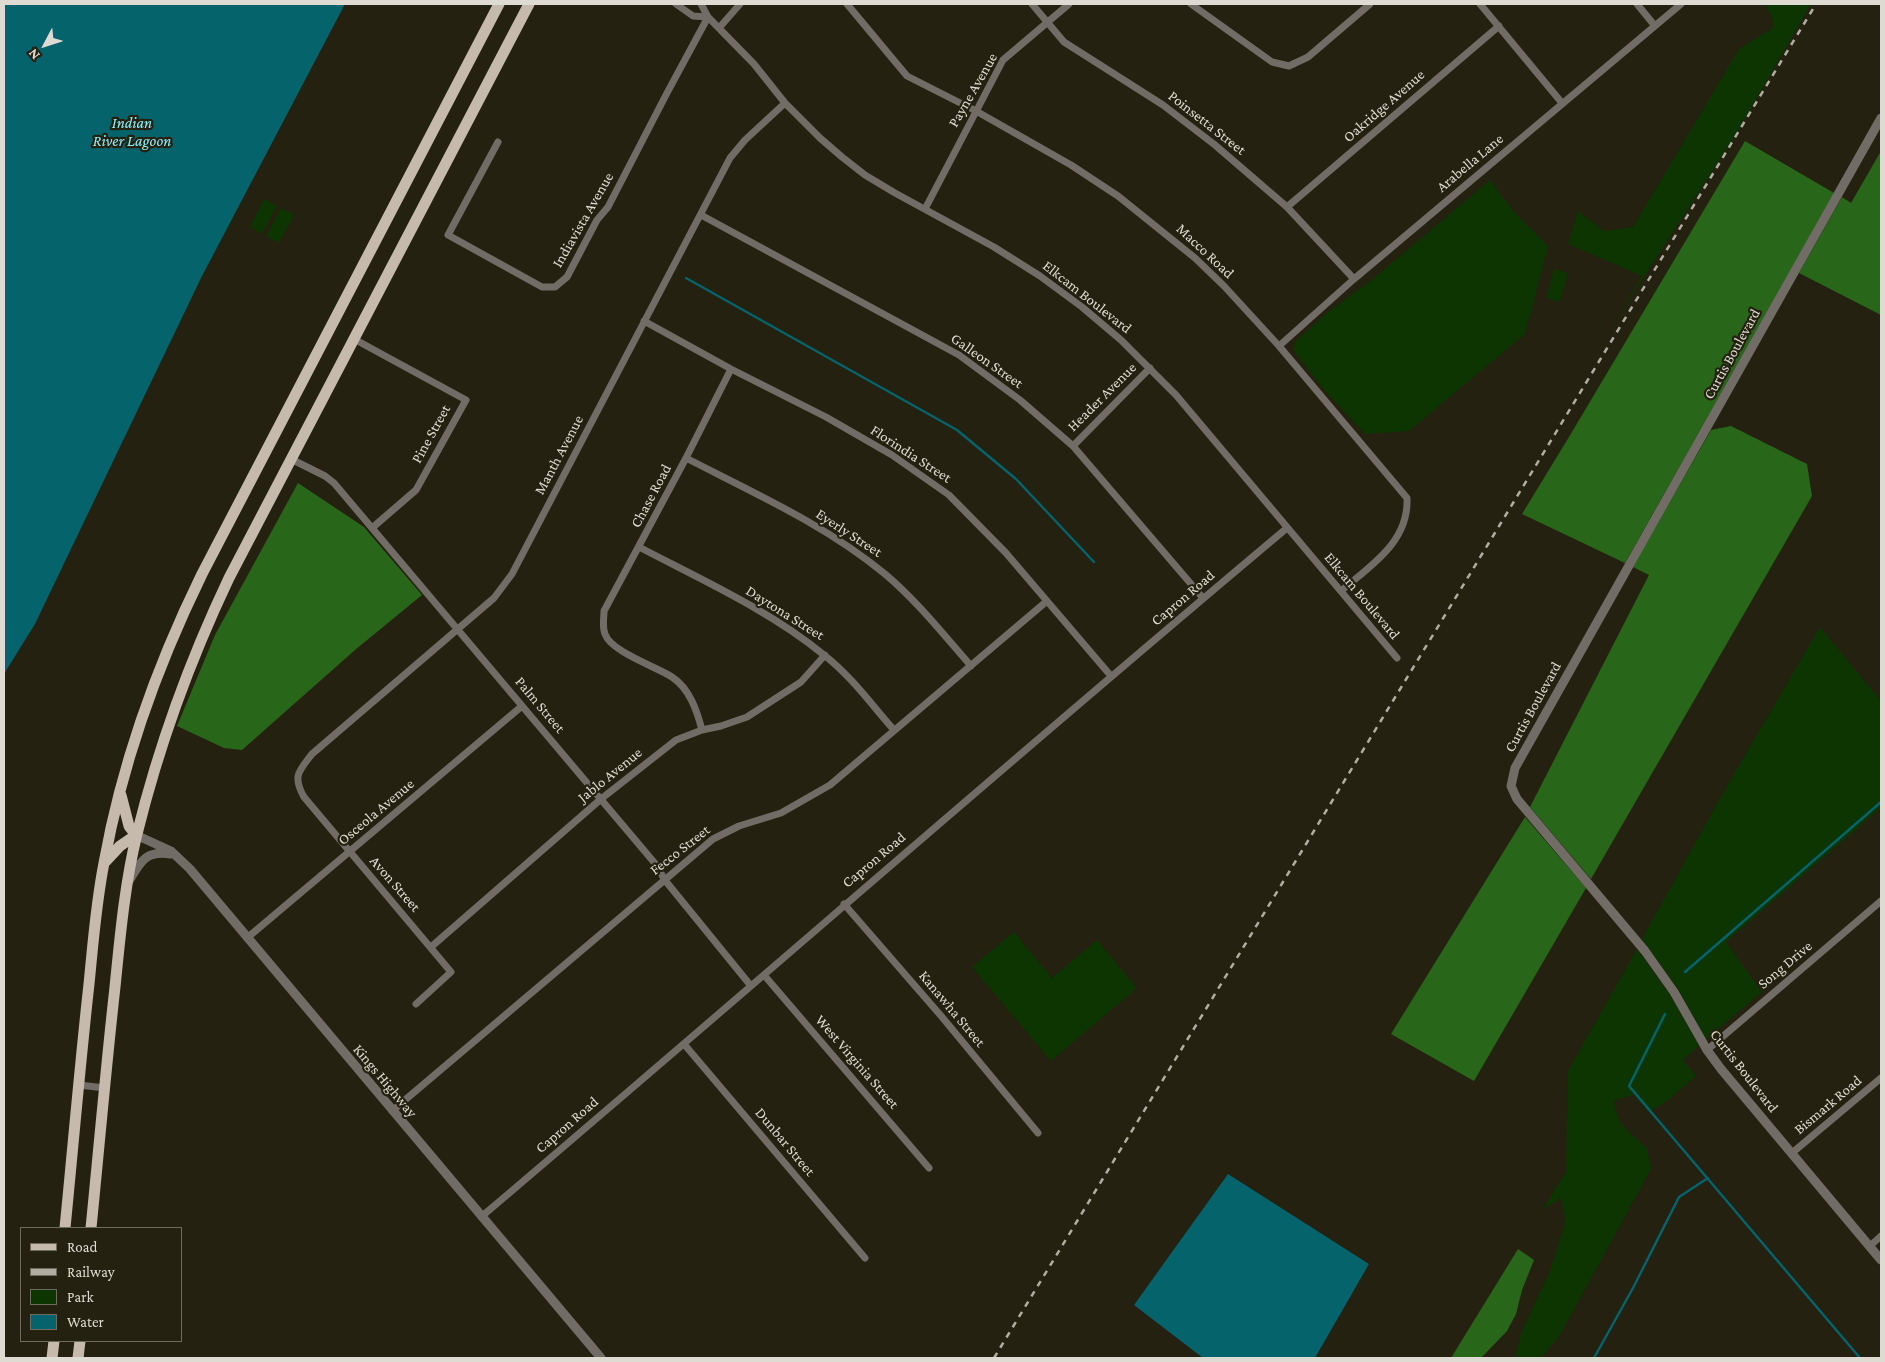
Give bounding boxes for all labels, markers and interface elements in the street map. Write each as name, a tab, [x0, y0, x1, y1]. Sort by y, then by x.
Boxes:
north arrow	[20, 20, 70, 70]
text: N	[24, 46, 43, 63]
street label: Payne Avenue	[945, 50, 1001, 130]
street label: Oakridge Avenue	[1340, 66, 1428, 146]
street label: Poinsetta Street	[1164, 87, 1250, 159]
water label: Indian River Lagoon	[93, 113, 171, 151]
street label: Arabella Lane	[1433, 130, 1507, 196]
street label: Indiavista Avenue	[548, 169, 618, 271]
street label: Macco Road	[1172, 220, 1238, 282]
street label: Elkcam Boulevard	[1039, 257, 1135, 337]
street label: Curtis Boulevard	[1700, 306, 1764, 402]
street label: Galleon Street	[947, 329, 1027, 393]
street label: Header Avenue	[1064, 359, 1140, 435]
street label: Pine Street	[408, 402, 454, 466]
street label: Manth Avenue	[531, 412, 587, 498]
street label: Florindia Street	[867, 421, 955, 487]
street label: Chase Road	[627, 461, 675, 531]
street label: Eyerly Street	[813, 505, 885, 561]
street label: Elkcam Boulevard	[1320, 549, 1404, 643]
street label: Capron Road	[1148, 566, 1218, 630]
street label: Daytona Street	[742, 582, 828, 644]
street label: Curtis Boulevard	[1501, 659, 1565, 755]
street label: Palm Street	[511, 673, 569, 737]
street label: Jablo Avenue	[574, 744, 646, 806]
street label: Osceola Avenue	[334, 775, 418, 849]
street label: Fecco Street	[646, 821, 714, 879]
street label: Capron Road	[839, 828, 909, 892]
street label: Avon Street	[366, 852, 424, 916]
street label: Song Drive	[1754, 937, 1816, 993]
street label: Kanawha Street	[915, 967, 989, 1051]
street label: West Virginia Street	[811, 1011, 903, 1113]
street label: Curtis Boulevard	[1706, 1026, 1782, 1116]
street label: Kings Highway	[349, 1041, 421, 1121]
street label: Bismark Road	[1791, 1072, 1865, 1138]
street label: Capron Road	[532, 1093, 602, 1157]
street label: Dunbar Street	[751, 1104, 819, 1180]
legend	[20, 1227, 182, 1342]
text: Road	[67, 1239, 97, 1255]
text: Railway	[67, 1264, 115, 1280]
text: Park	[67, 1289, 94, 1305]
text: Water	[67, 1314, 104, 1330]

